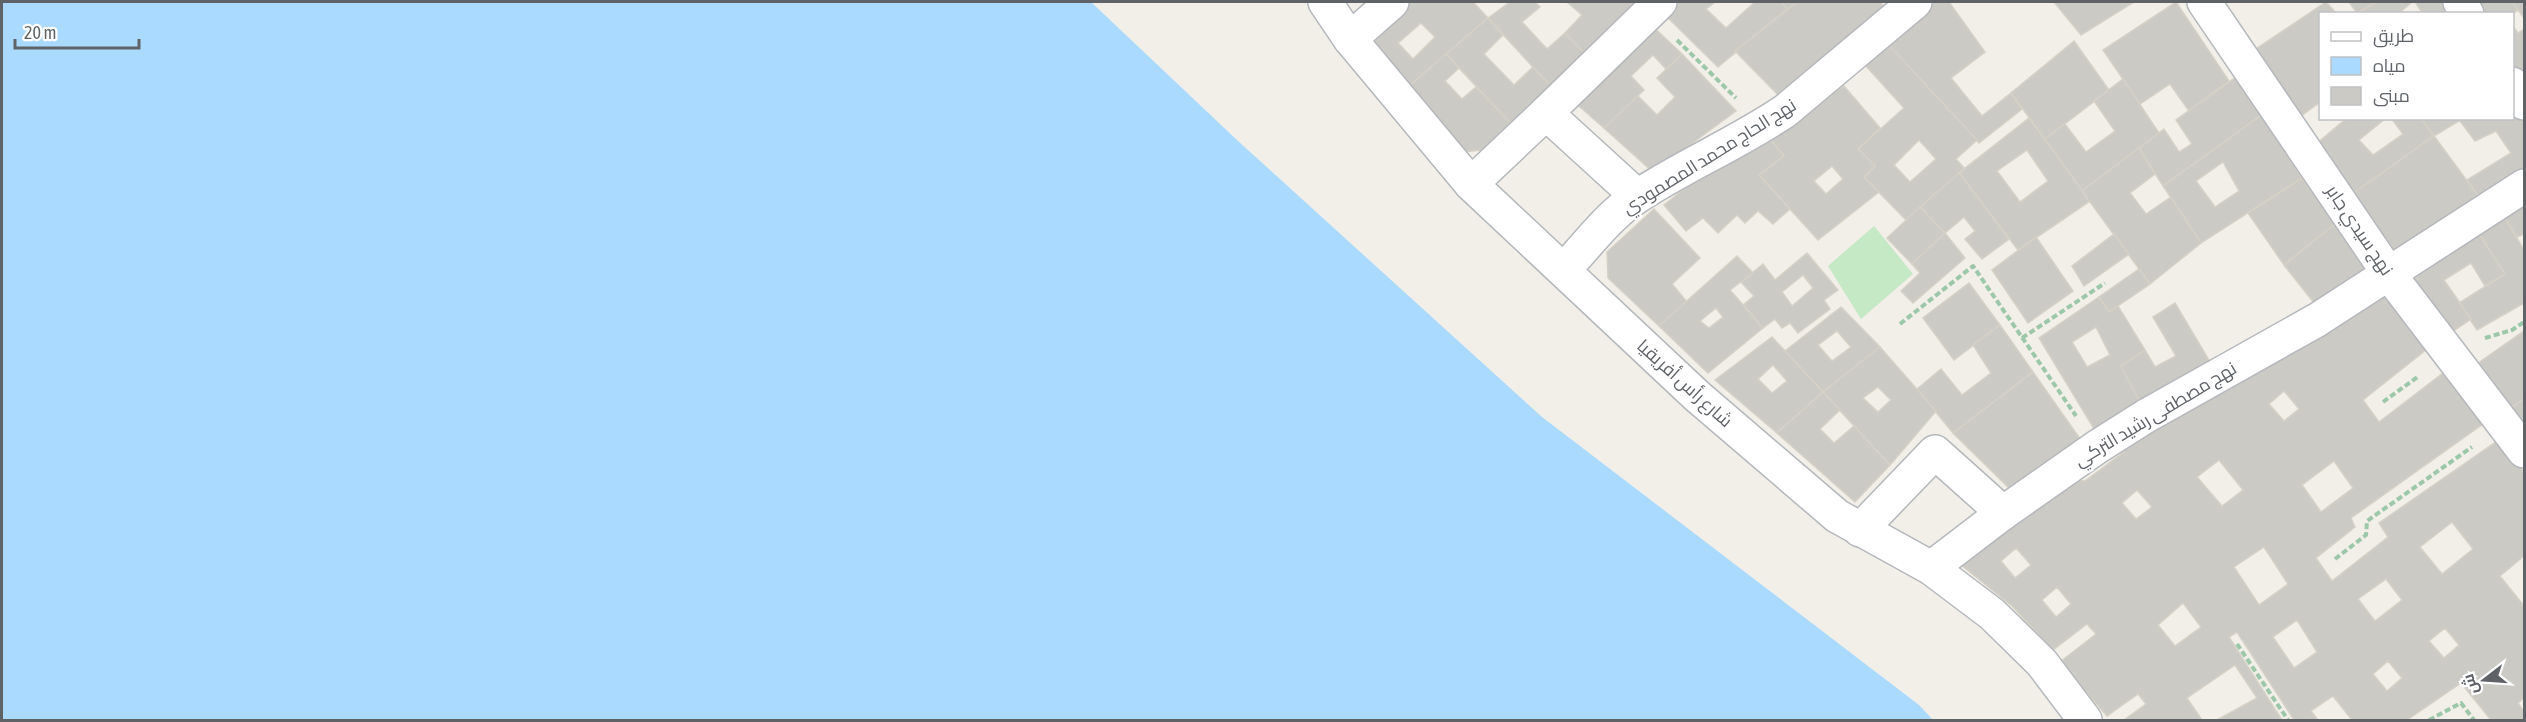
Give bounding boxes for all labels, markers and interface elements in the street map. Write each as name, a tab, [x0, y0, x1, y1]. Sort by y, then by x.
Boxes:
scale bar	[15, 12, 140, 50]
legend	[2319, 12, 2514, 120]
text: 20 m	[24, 22, 56, 43]
text: طريق	[2373, 25, 2414, 48]
text: مياه	[2373, 55, 2406, 76]
text: مبنى	[2373, 85, 2410, 107]
street label: نهج الحاج محمد المصمودي	[1618, 94, 1802, 221]
street label: نهج سيدي جابر	[2318, 180, 2398, 281]
street label: شارع رأس أفريقيا	[1632, 335, 1737, 433]
street label: نهج مصطفى رشيد التركي	[2070, 357, 2242, 474]
north arrow	[2454, 650, 2514, 710]
text: ش	[2458, 672, 2482, 697]

